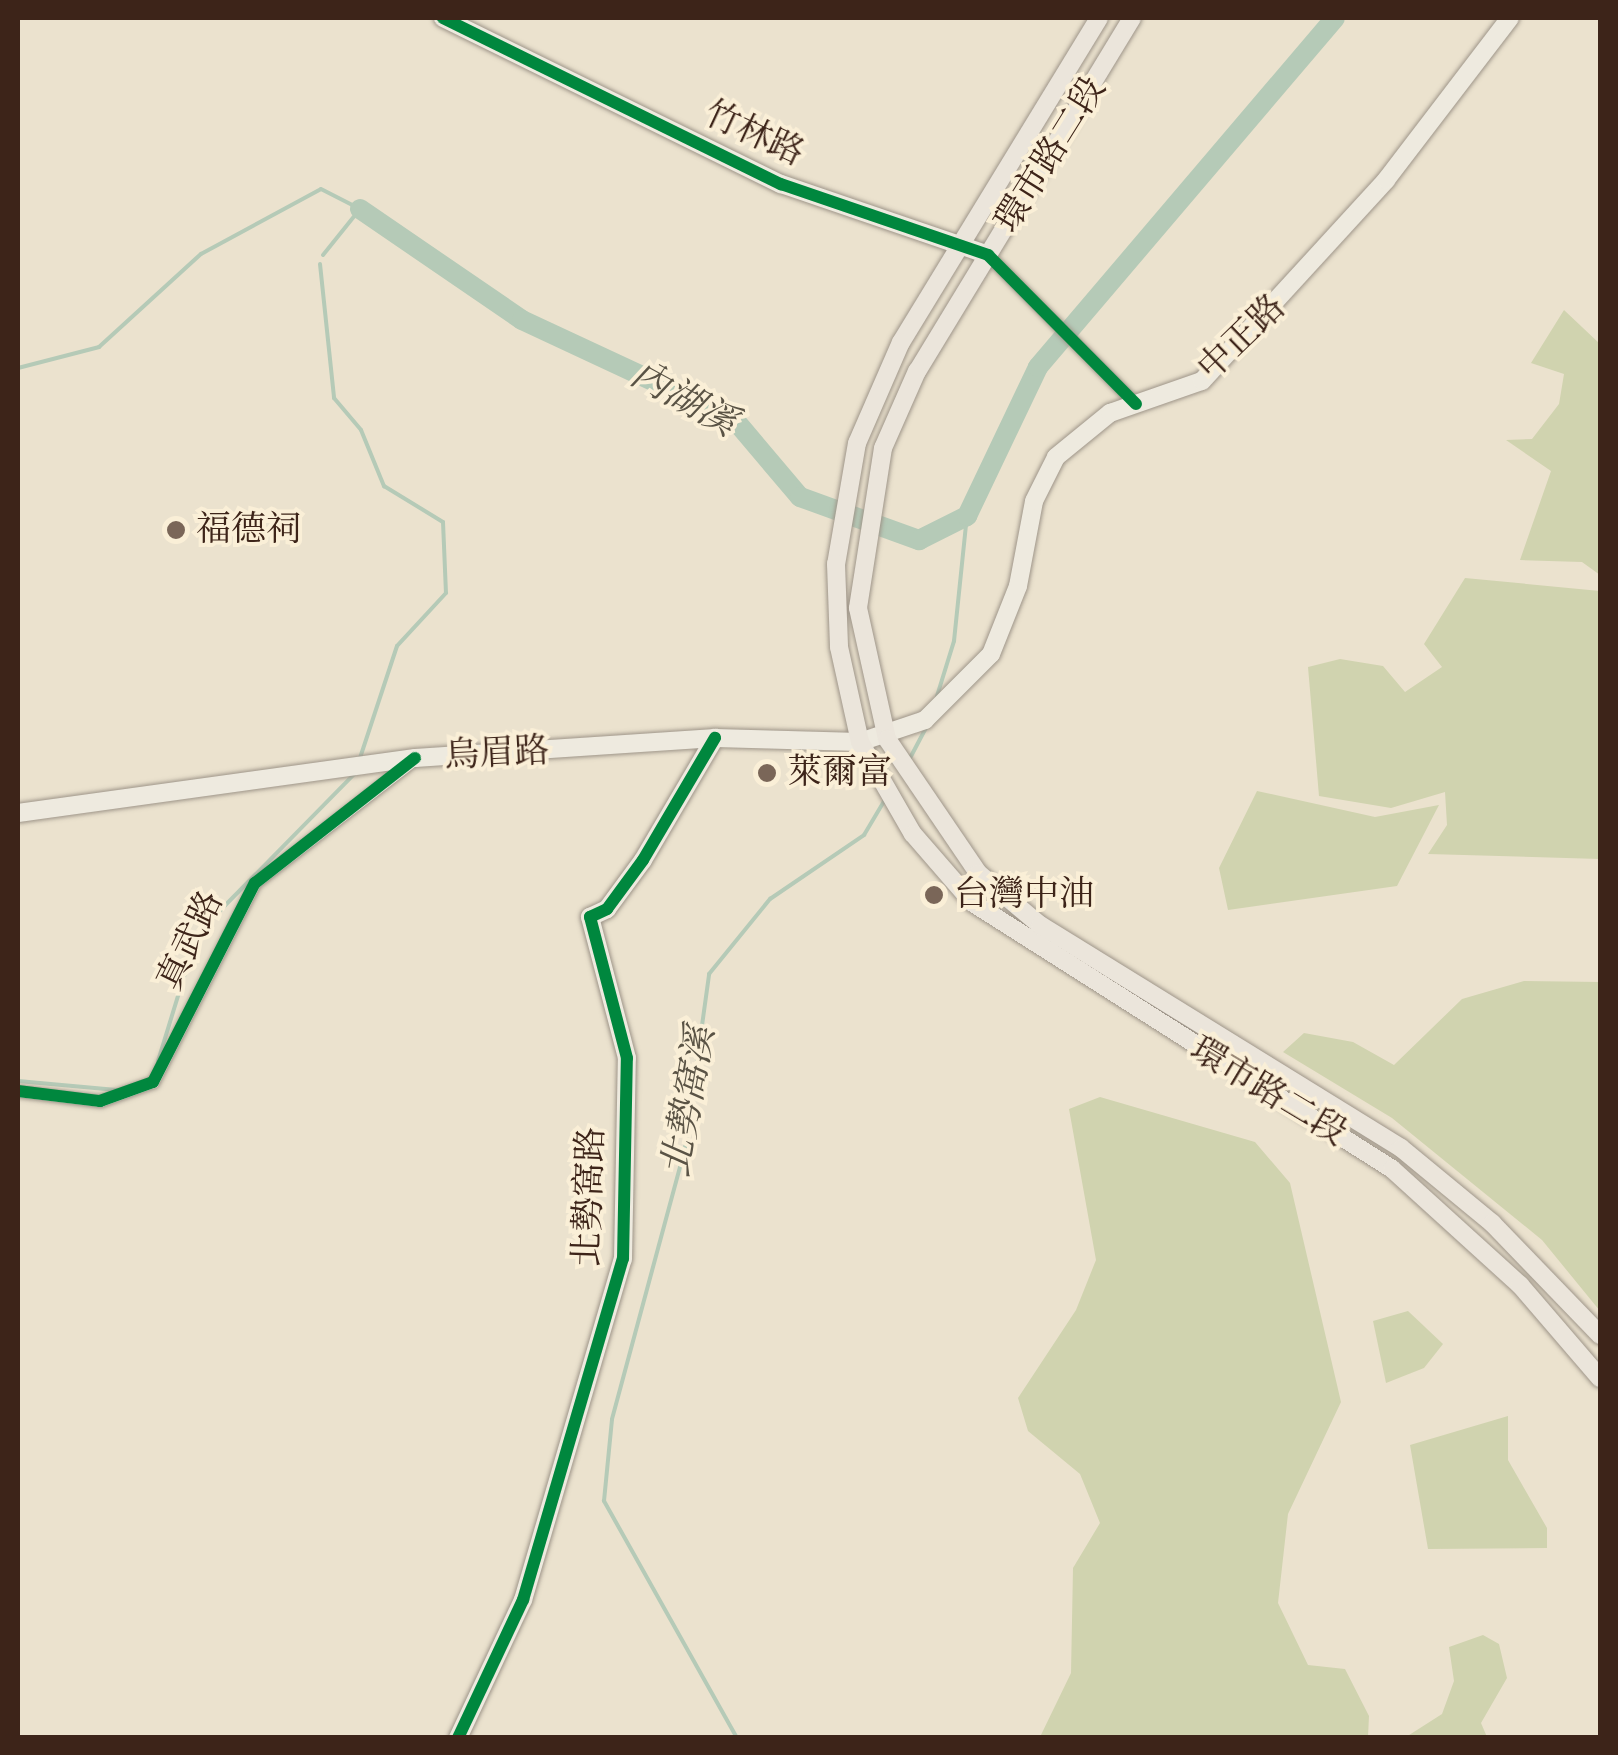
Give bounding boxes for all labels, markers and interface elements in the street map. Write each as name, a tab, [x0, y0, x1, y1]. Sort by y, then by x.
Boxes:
street label: 環市路二段	[987, 70, 1115, 240]
street label: 竹林路	[698, 93, 810, 175]
street label: 中正路	[1190, 286, 1294, 390]
water label: 內湖溪	[622, 352, 744, 448]
place label: 福德祠	[196, 509, 301, 551]
marker: 福德祠	[165, 519, 187, 541]
street label: 烏眉路	[443, 730, 551, 778]
place label: 萊爾富	[787, 752, 892, 794]
marker: 萊爾富	[756, 762, 778, 784]
place label: 台灣中油	[954, 874, 1094, 916]
marker: 台灣中油	[923, 884, 945, 906]
street label: 真武路	[149, 885, 233, 997]
water label: 北勢窩溪	[654, 1023, 726, 1181]
street label: 環市路二段	[1182, 1029, 1354, 1155]
street label: 北勢窩路	[567, 1126, 613, 1268]

